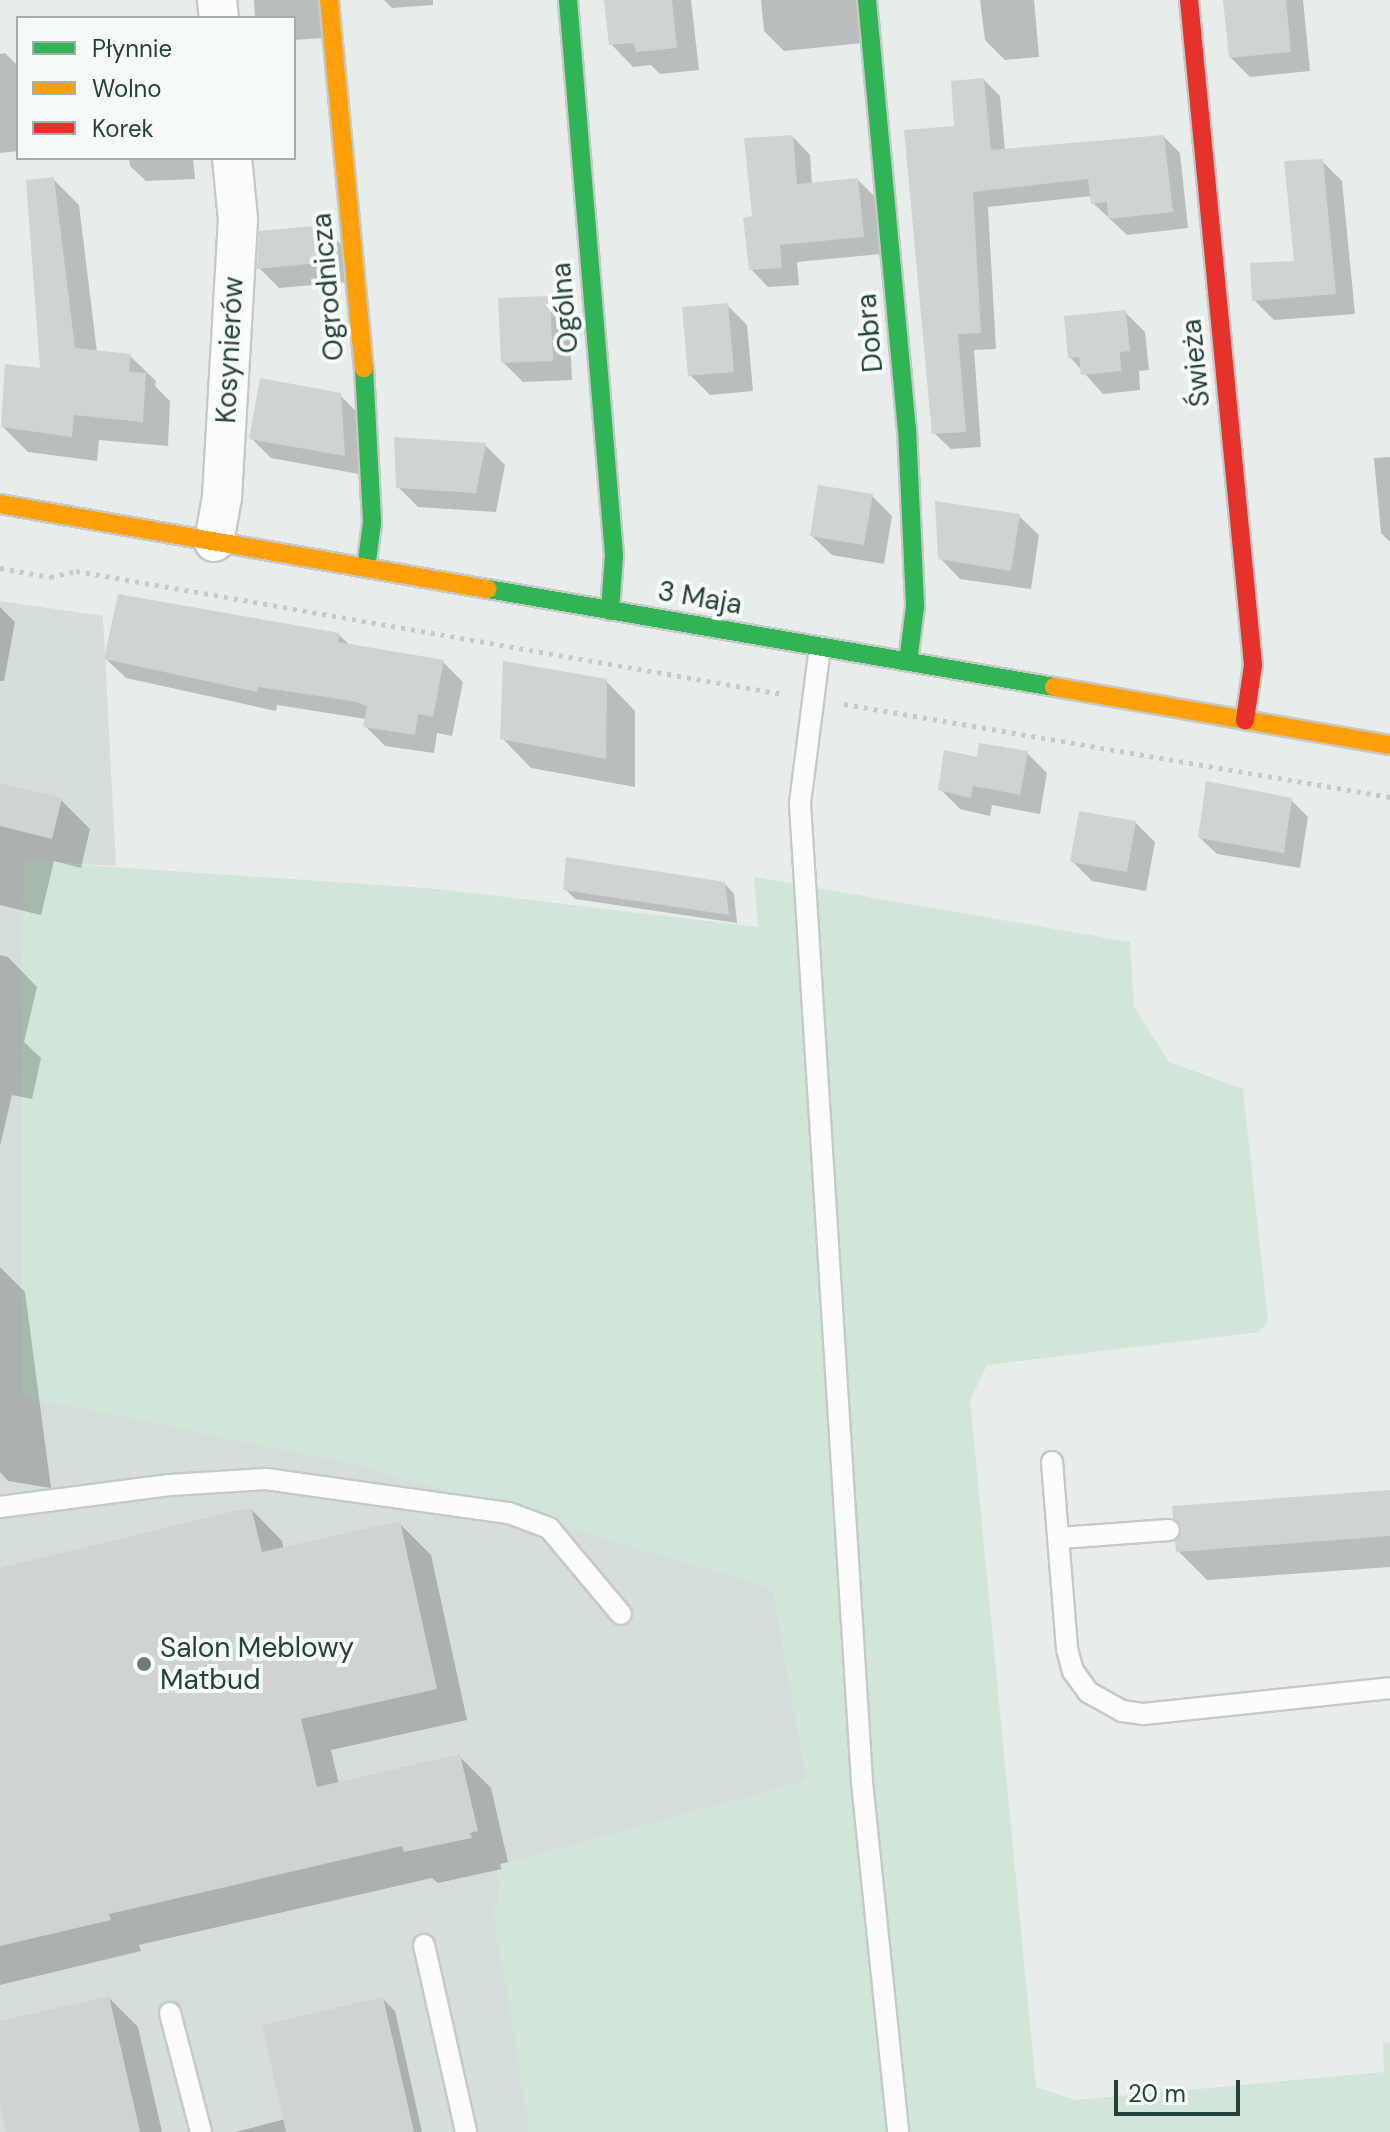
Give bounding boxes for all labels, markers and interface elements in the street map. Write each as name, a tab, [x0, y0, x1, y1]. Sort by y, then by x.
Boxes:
legend	[16, 16, 296, 160]
text: Płynnie	[92, 33, 172, 64]
text: Wolno	[92, 73, 162, 104]
text: Korek	[92, 113, 154, 144]
street label: Ogrodnicza	[305, 212, 351, 362]
street label: Ogólna	[544, 261, 586, 355]
street label: Kosynierów	[209, 276, 251, 424]
street label: Dobra	[850, 292, 890, 374]
street label: Świeża	[1175, 317, 1217, 409]
street label: 3 Maja	[655, 574, 745, 622]
place label: Salon Meblowy Matbud	[160, 1631, 354, 1697]
marker: Salon Meblowy Matbud	[135, 1655, 153, 1673]
scale bar	[1118, 2064, 1244, 2114]
text: 20 m	[1128, 2078, 1186, 2109]

